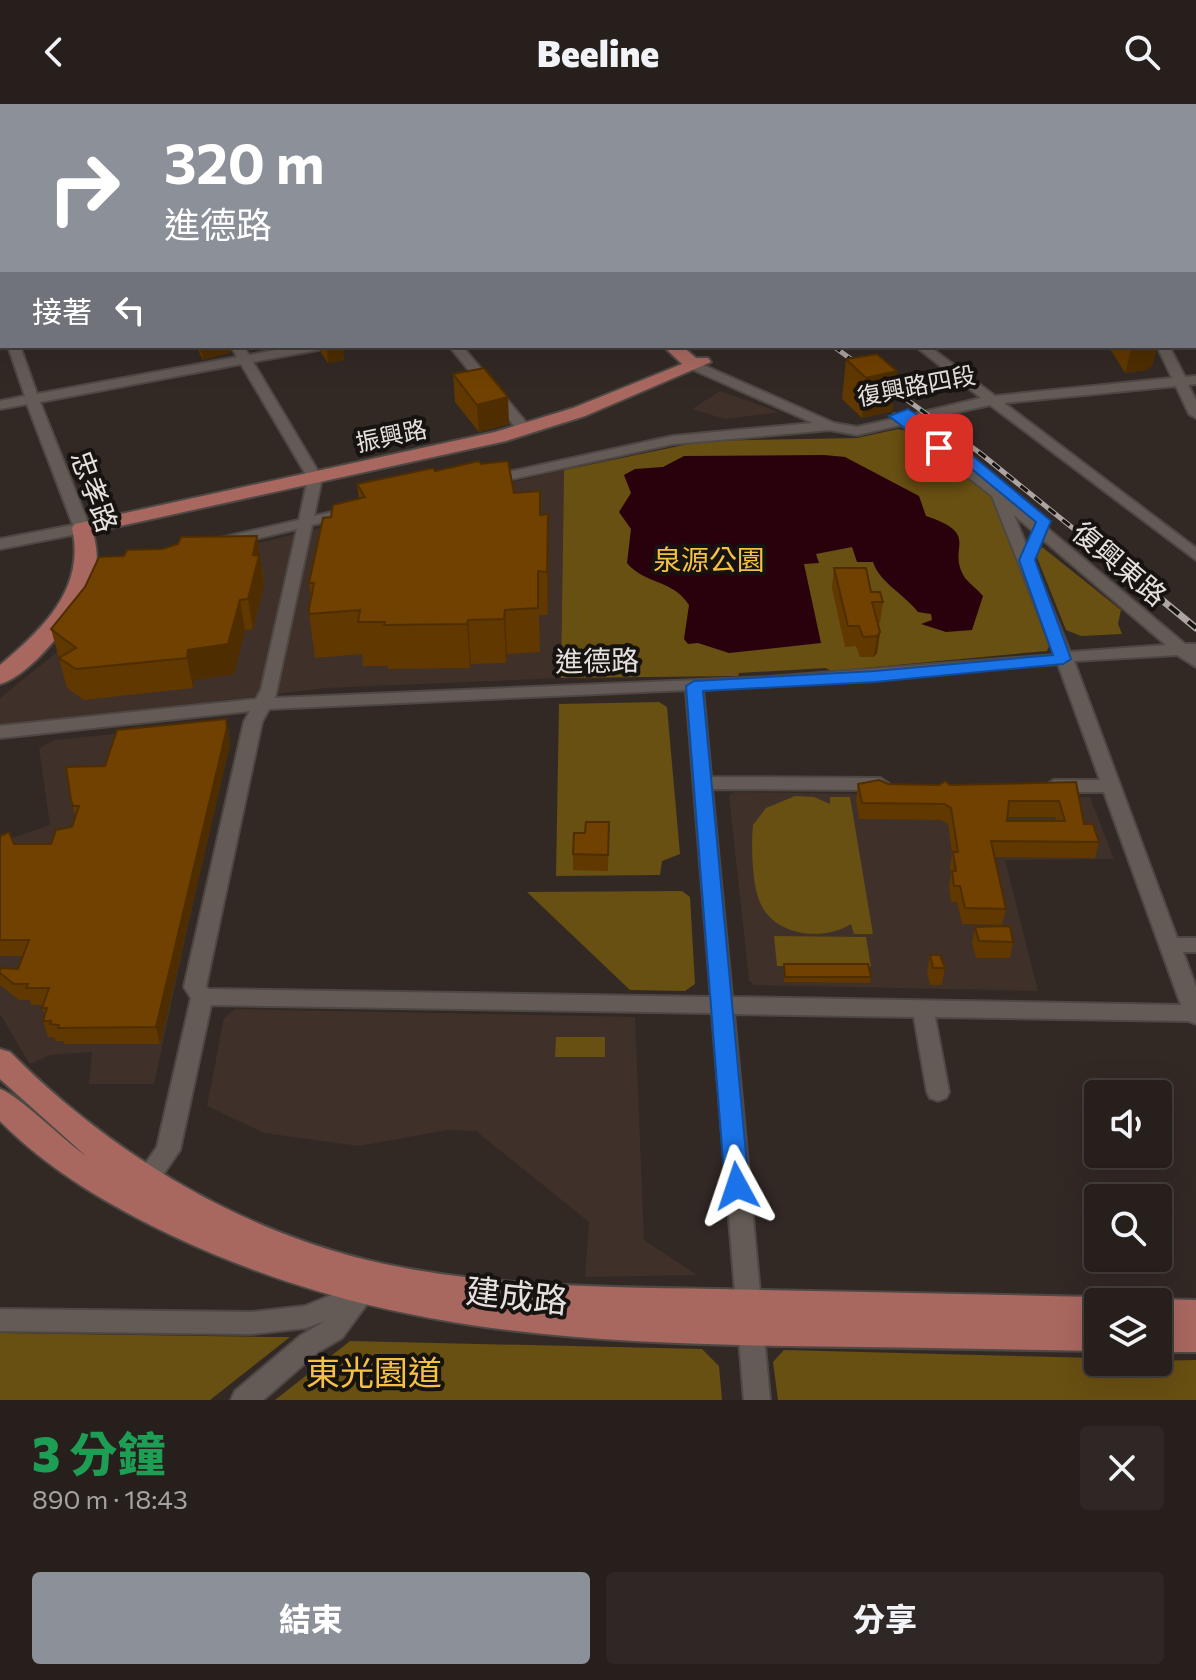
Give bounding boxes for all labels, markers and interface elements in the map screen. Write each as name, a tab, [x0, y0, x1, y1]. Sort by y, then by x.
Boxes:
icon: back	[32, 30, 76, 74]
text: Beeline	[537, 30, 659, 74]
icon: search	[1120, 30, 1164, 74]
text: 320 m	[164, 127, 325, 196]
icon: right	[32, 136, 136, 240]
text: 進德路	[164, 201, 272, 245]
icon: left	[108, 288, 152, 332]
text: 接著	[32, 292, 92, 329]
street label: 復興路四段	[854, 359, 978, 411]
street label: 振興路	[353, 413, 429, 457]
pin	[905, 414, 973, 482]
icon: arrive	[917, 426, 961, 470]
street label: 忠孝路	[65, 446, 125, 536]
street label: 復興東路	[1066, 514, 1174, 612]
park label: 泉源公園	[653, 542, 765, 576]
street label: 進德路	[555, 642, 639, 678]
map controls	[1084, 1080, 1172, 1376]
button: sound	[1084, 1080, 1172, 1168]
position arrow	[695, 1144, 779, 1228]
button: search	[1084, 1184, 1172, 1272]
street label: 建成路	[464, 1268, 570, 1320]
button: layers	[1084, 1288, 1172, 1376]
park label: 東光園道	[306, 1350, 442, 1392]
text: 3 分鐘	[32, 1423, 165, 1482]
button: close	[1080, 1426, 1164, 1510]
text: 890 m · 18:43	[32, 1483, 188, 1514]
button: 結束	[32, 1572, 590, 1664]
button: 分享	[606, 1572, 1164, 1664]

